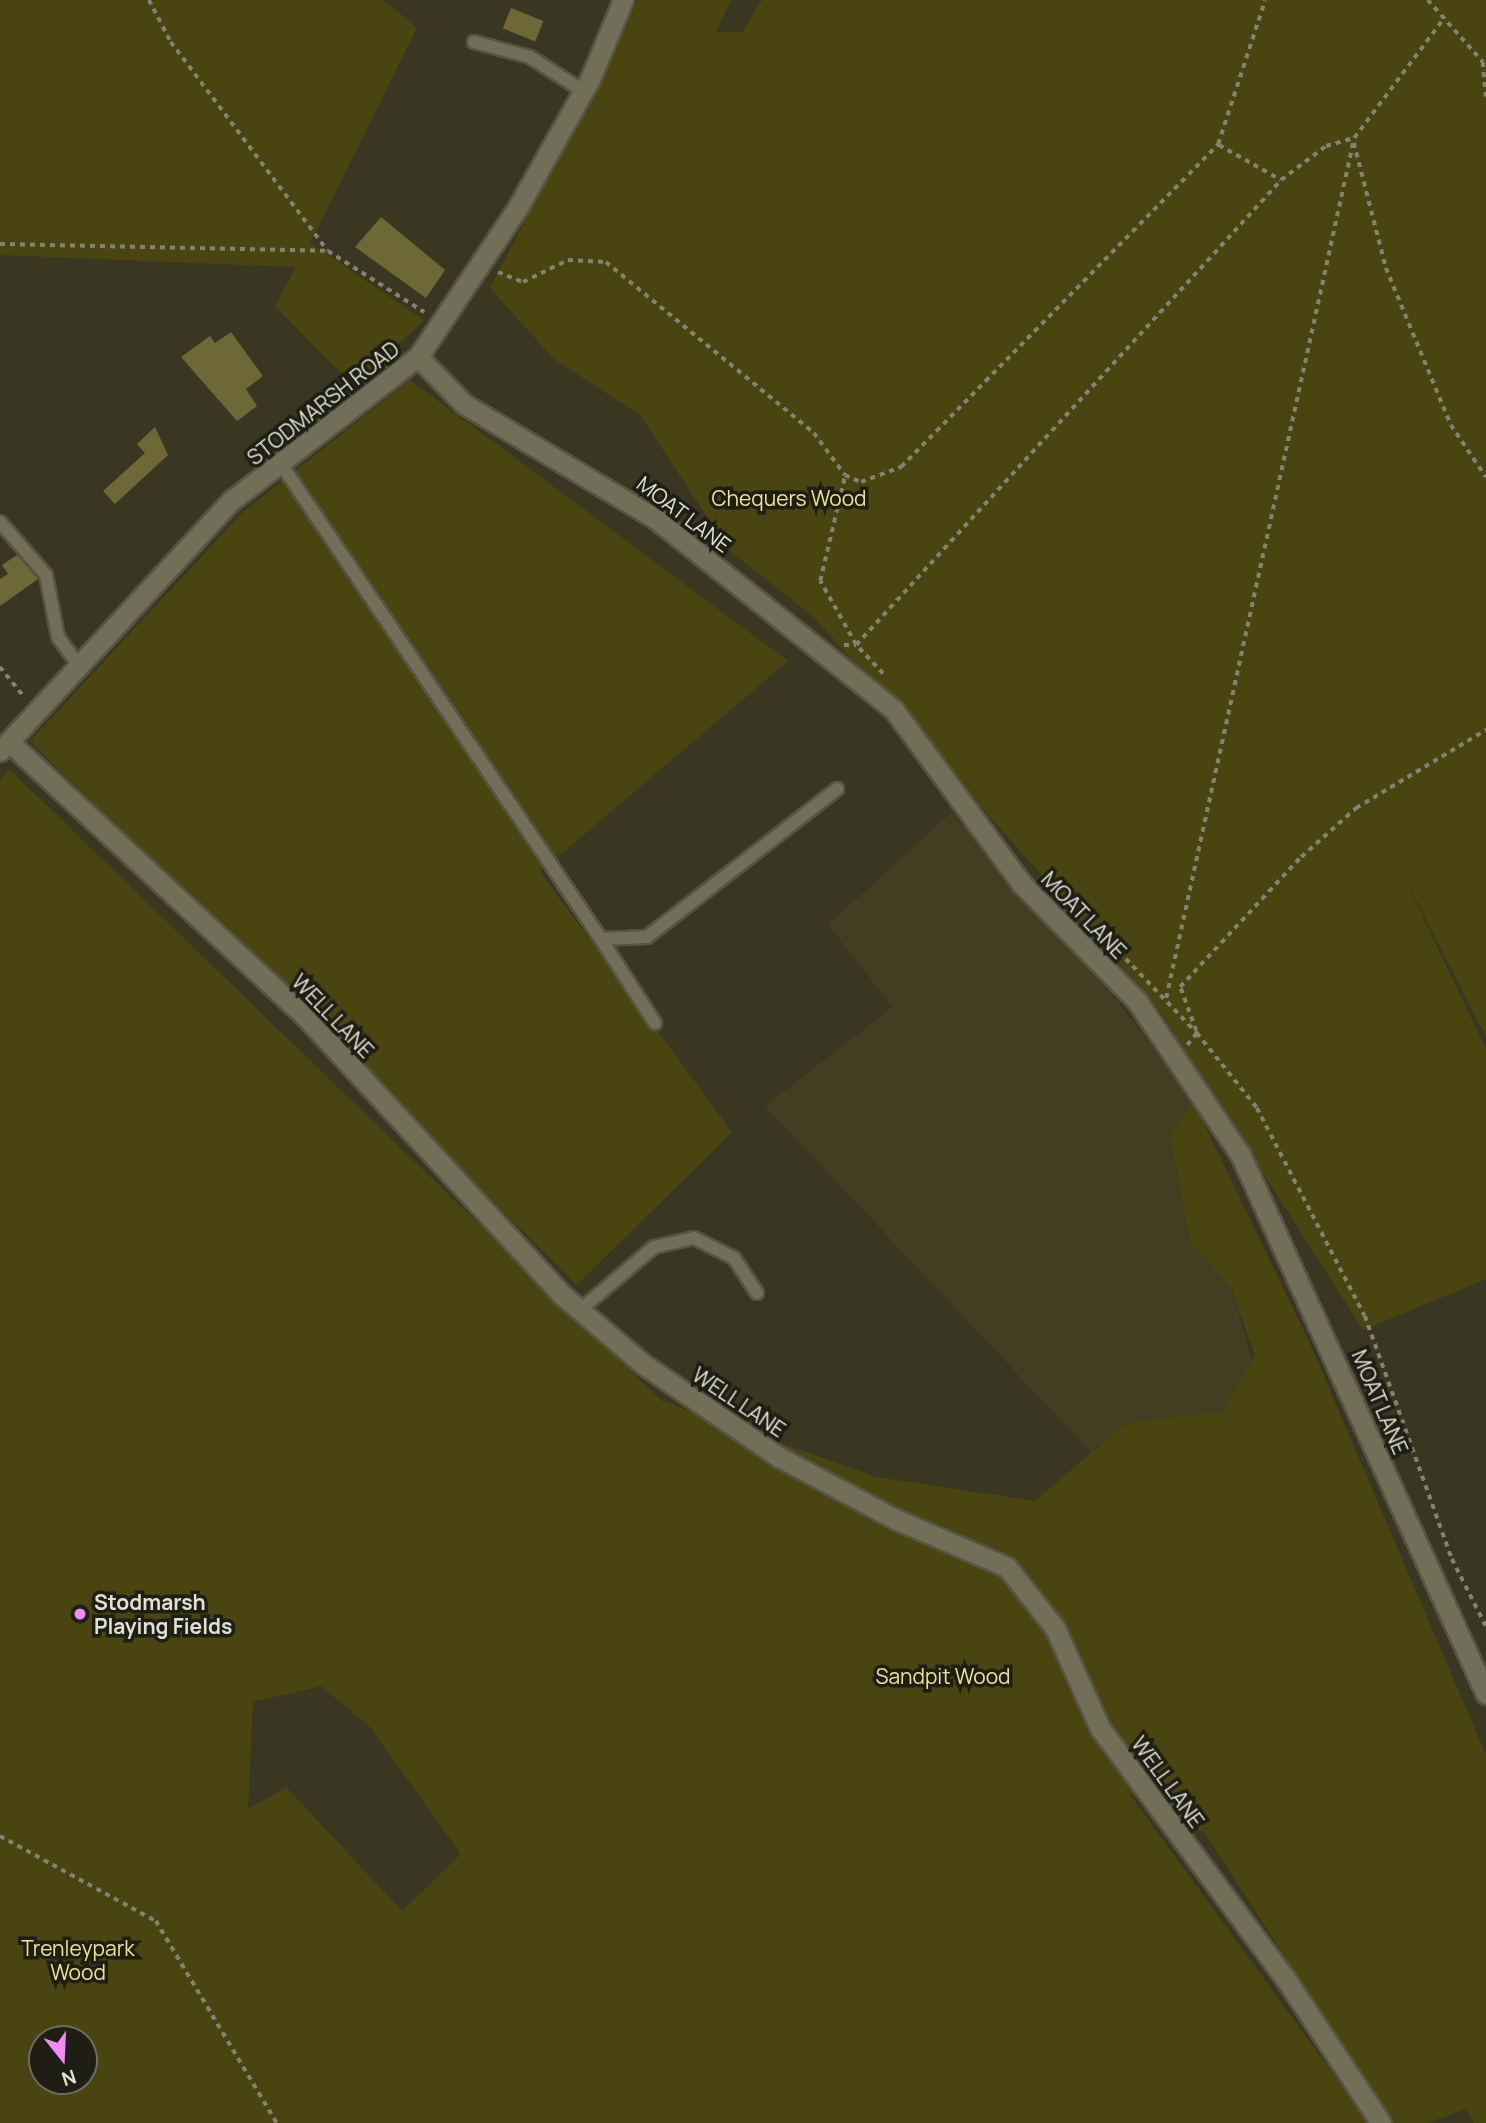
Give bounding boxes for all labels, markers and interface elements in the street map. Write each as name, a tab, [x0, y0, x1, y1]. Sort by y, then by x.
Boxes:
street label: STODMARSH ROAD	[242, 336, 404, 470]
street label: MOAT LANE	[632, 470, 736, 558]
park label: Chequers Wood	[711, 485, 867, 511]
street label: MOAT LANE	[1036, 866, 1132, 964]
street label: WELL LANE	[287, 969, 379, 1063]
street label: MOAT LANE	[1347, 1346, 1413, 1458]
street label: WELL LANE	[687, 1361, 791, 1443]
place label: Stodmarsh Playing Fields	[94, 1589, 232, 1639]
marker: Stodmarsh Playing Fields	[72, 1606, 88, 1622]
park label: Sandpit Wood	[875, 1663, 1011, 1689]
street label: WELL LANE	[1126, 1731, 1210, 1833]
park label: Trenleypark Wood	[21, 1935, 135, 1985]
north arrow	[28, 2025, 98, 2095]
text: N	[58, 2064, 79, 2093]

